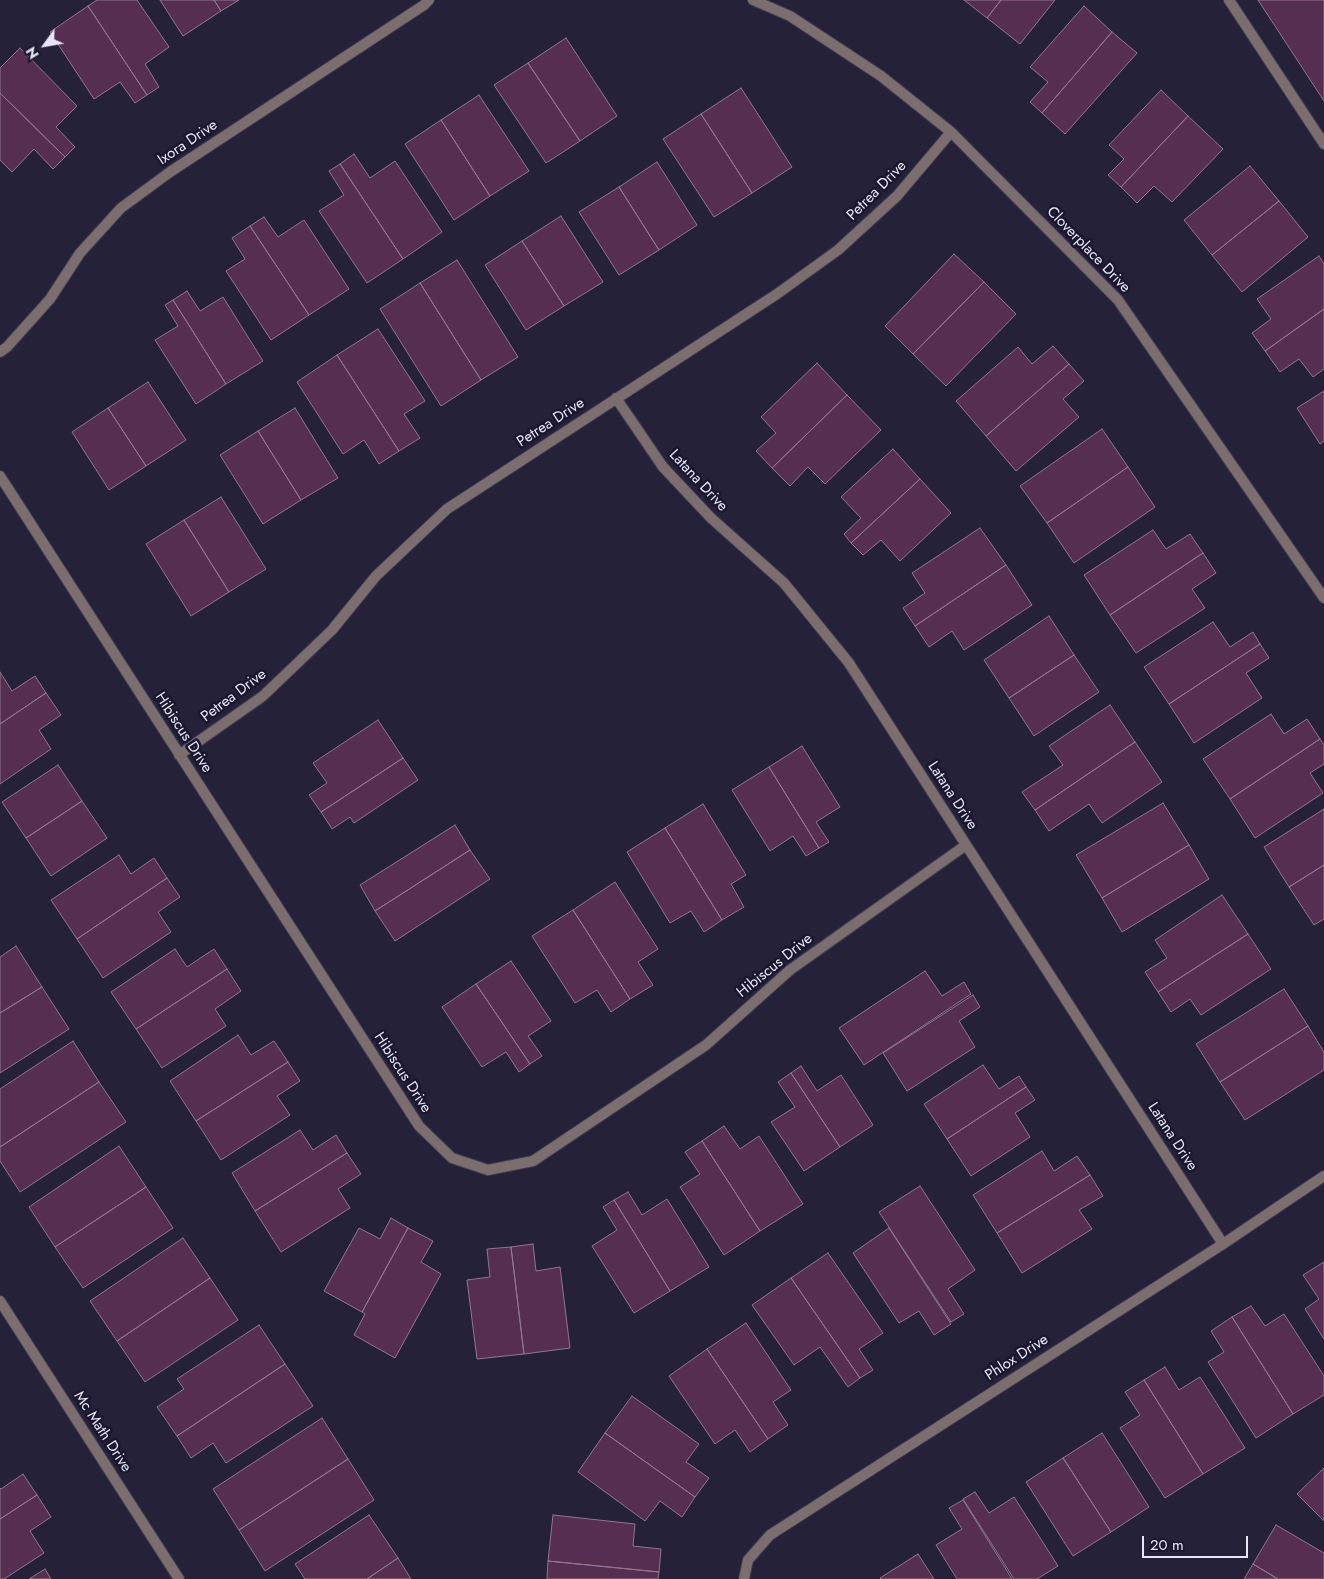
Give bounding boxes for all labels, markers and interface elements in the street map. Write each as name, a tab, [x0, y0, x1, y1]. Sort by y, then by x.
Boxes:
north arrow	[20, 20, 70, 70]
text: N	[21, 43, 44, 63]
street label: Ixora Drive	[155, 116, 221, 170]
street label: Petrea Drive	[843, 157, 911, 225]
street label: Cloverplace Drive	[1042, 203, 1134, 297]
street label: Petrea Drive	[514, 395, 588, 451]
street label: Latana Drive	[665, 446, 731, 516]
street label: Petrea Drive	[198, 666, 270, 726]
street label: Hibiscus Drive	[150, 689, 216, 777]
street label: Latana Drive	[923, 759, 981, 833]
street label: Hibiscus Drive	[734, 930, 816, 1002]
street label: Hibiscus Drive	[369, 1029, 435, 1117]
street label: Latana Drive	[1143, 1100, 1201, 1174]
street label: Phlox Drive	[982, 1331, 1052, 1385]
street label: Mc Math Drive	[69, 1388, 135, 1476]
scale bar	[1144, 1526, 1250, 1558]
text: 20 m	[1150, 1534, 1184, 1556]

